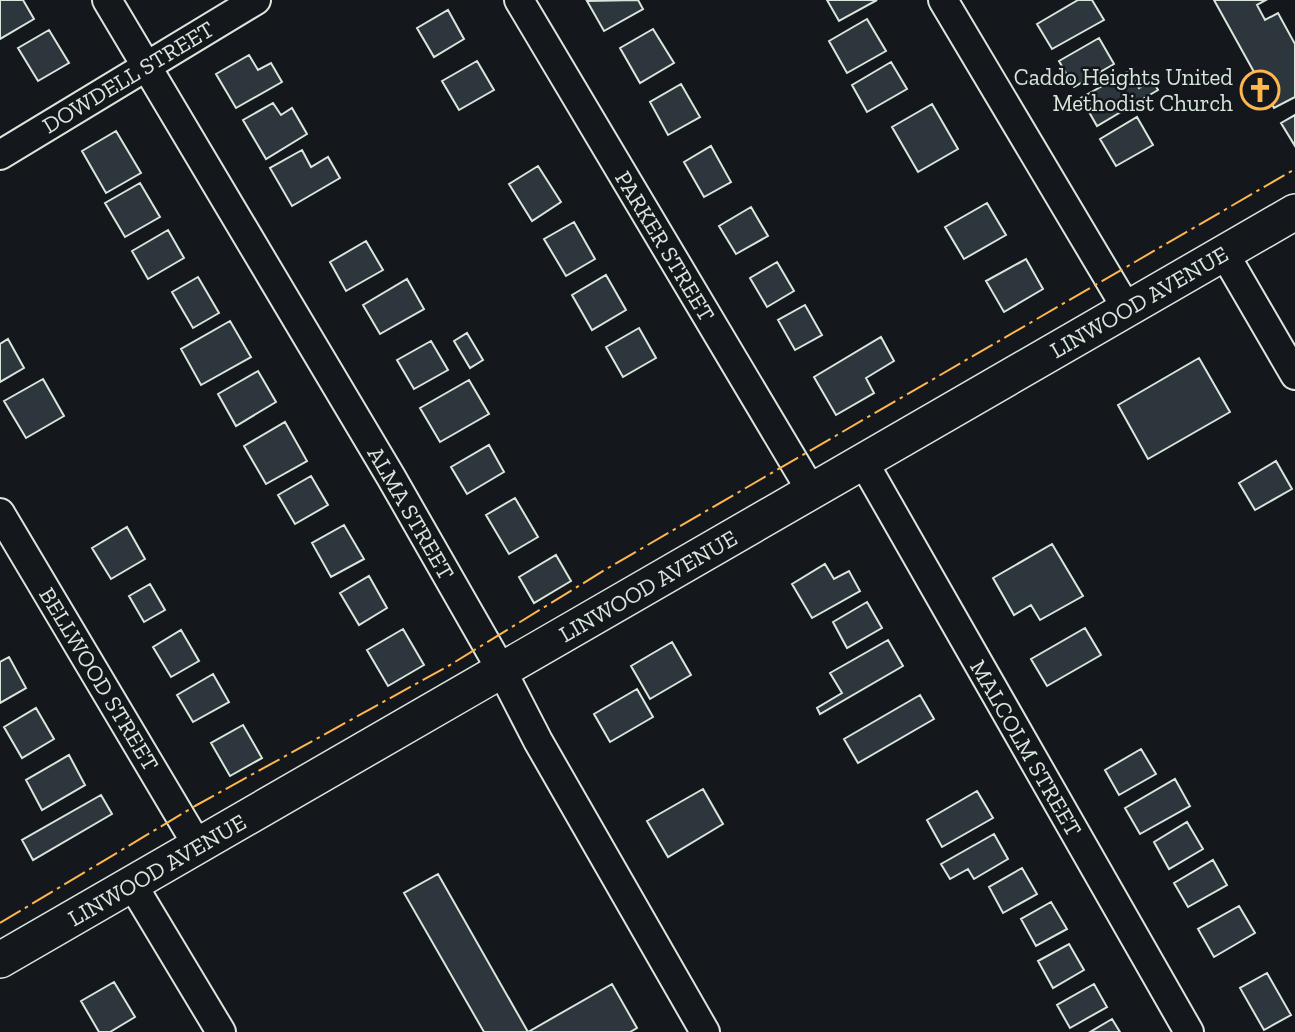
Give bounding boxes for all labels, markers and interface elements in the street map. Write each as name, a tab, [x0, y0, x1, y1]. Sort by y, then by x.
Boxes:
street label: DOWDELL STREET	[37, 15, 219, 139]
place label: Caddo Heights United Methodist Church	[1014, 63, 1233, 117]
church icon: Caddo Heights United Methodist Church	[1239, 69, 1281, 111]
street label: PARKER STREET	[609, 166, 721, 326]
street label: LINWOOD AVENUE	[1045, 240, 1233, 364]
street label: ALMA STREET	[362, 441, 460, 585]
street label: LINWOOD AVENUE	[554, 524, 742, 648]
street label: BELLWOOD STREET	[33, 582, 165, 776]
street label: MALCOLM STREET	[964, 655, 1088, 841]
street label: LINWOOD AVENUE	[63, 808, 251, 932]

